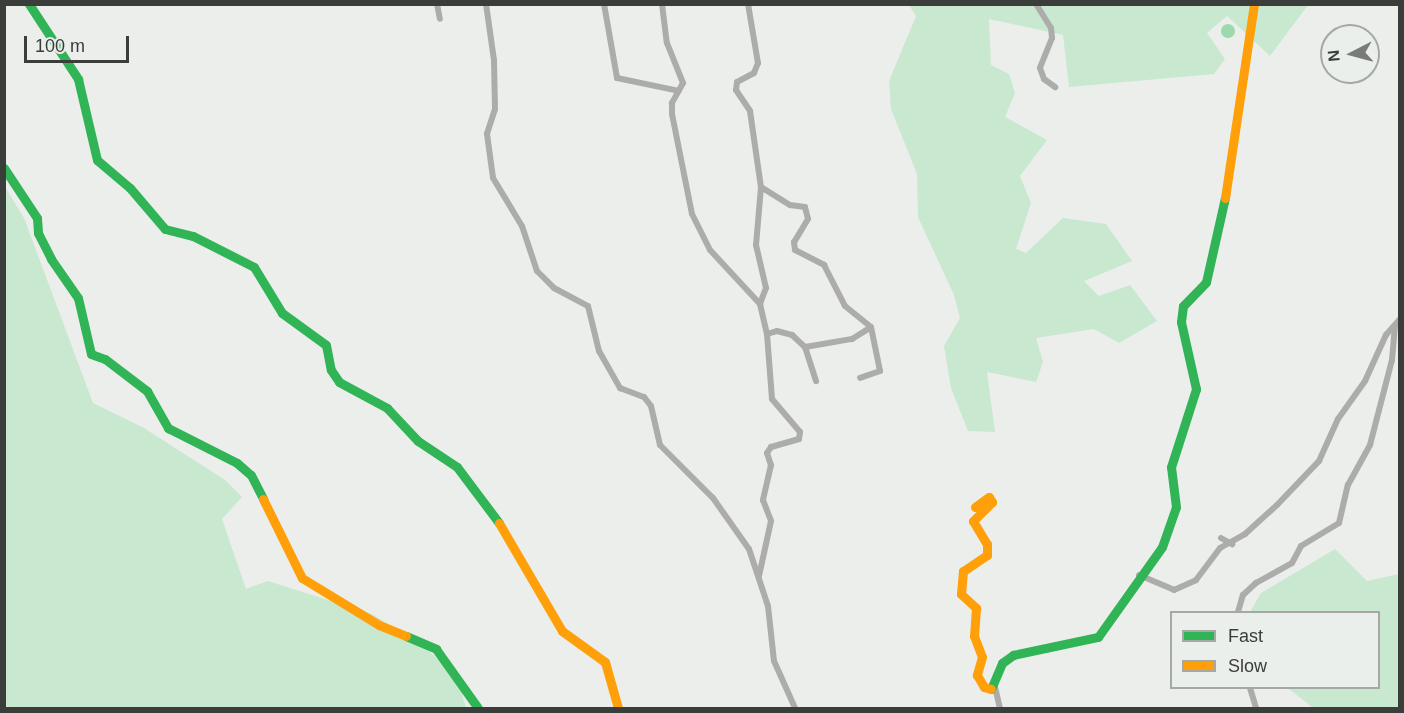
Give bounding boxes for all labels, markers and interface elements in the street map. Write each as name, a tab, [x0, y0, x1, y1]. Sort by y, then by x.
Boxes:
scale bar	[27, 24, 132, 62]
north arrow	[1320, 24, 1380, 84]
text: 100 m	[35, 36, 85, 56]
text: N	[1325, 49, 1343, 62]
legend	[1170, 611, 1380, 689]
text: Fast	[1228, 626, 1263, 646]
text: Slow	[1228, 656, 1267, 676]

